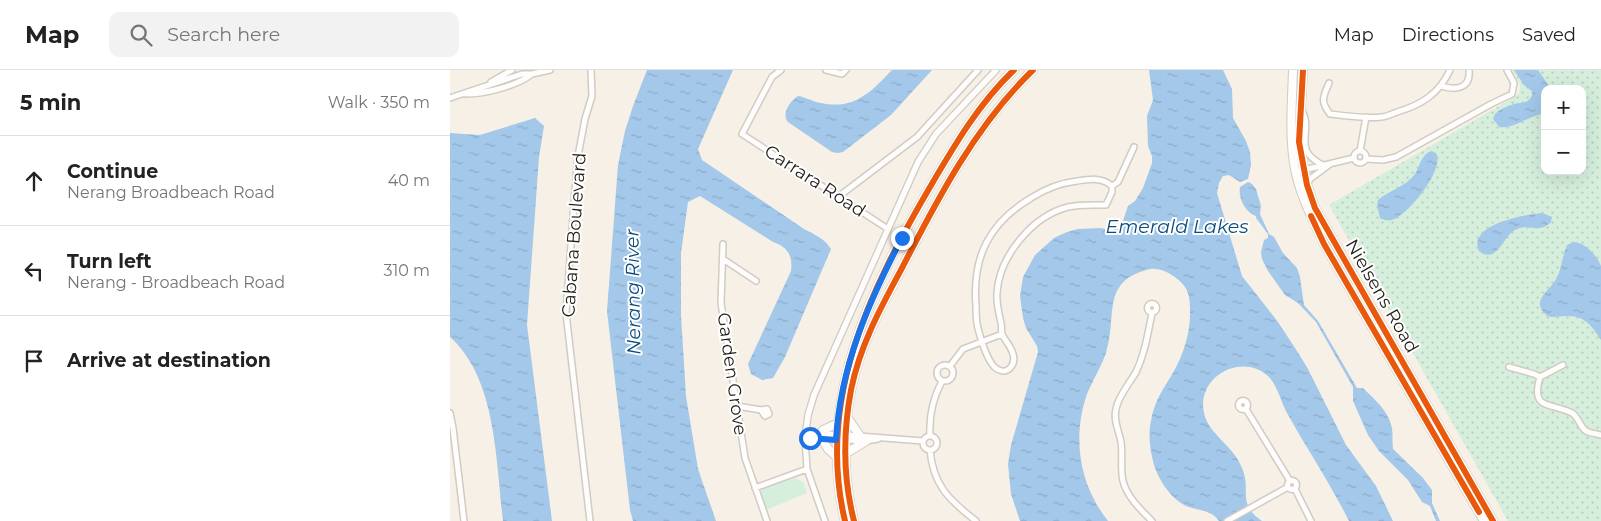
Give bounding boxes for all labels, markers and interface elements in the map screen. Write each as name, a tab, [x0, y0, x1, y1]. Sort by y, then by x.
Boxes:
search box	[109, 12, 459, 57]
text: Map	[25, 20, 79, 49]
icon: search	[127, 21, 155, 49]
text: Search here	[167, 23, 280, 46]
text: Map	[1334, 24, 1374, 46]
text: Directions	[1402, 24, 1494, 46]
text: Saved	[1522, 24, 1576, 46]
map controls	[1541, 85, 1586, 175]
button: +	[1541, 85, 1586, 130]
text: 5 min	[20, 90, 81, 115]
text: Walk · 350 m	[328, 93, 430, 112]
button: −	[1541, 130, 1586, 175]
street label: Carrara Road	[760, 140, 870, 222]
street label: Cabana Boulevard	[557, 152, 591, 318]
text: Continue	[67, 160, 158, 183]
icon: ahead	[20, 167, 48, 195]
text: 40 m	[388, 171, 430, 190]
text: Nerang Broadbeach Road	[67, 183, 275, 202]
water label: Emerald Lakes	[1105, 215, 1249, 238]
route end	[891, 227, 914, 250]
water label: Nerang River	[620, 228, 646, 355]
street label: Nielsens Road	[1341, 235, 1423, 357]
text: Turn left	[67, 250, 152, 273]
icon: left	[20, 257, 48, 285]
text: 310 m	[383, 261, 430, 280]
text: Nerang - Broadbeach Road	[67, 273, 285, 292]
street label: Garden Grove	[712, 311, 752, 437]
icon: arrive	[20, 347, 48, 375]
text: Arrive at destination	[67, 349, 271, 372]
route start	[799, 427, 822, 450]

